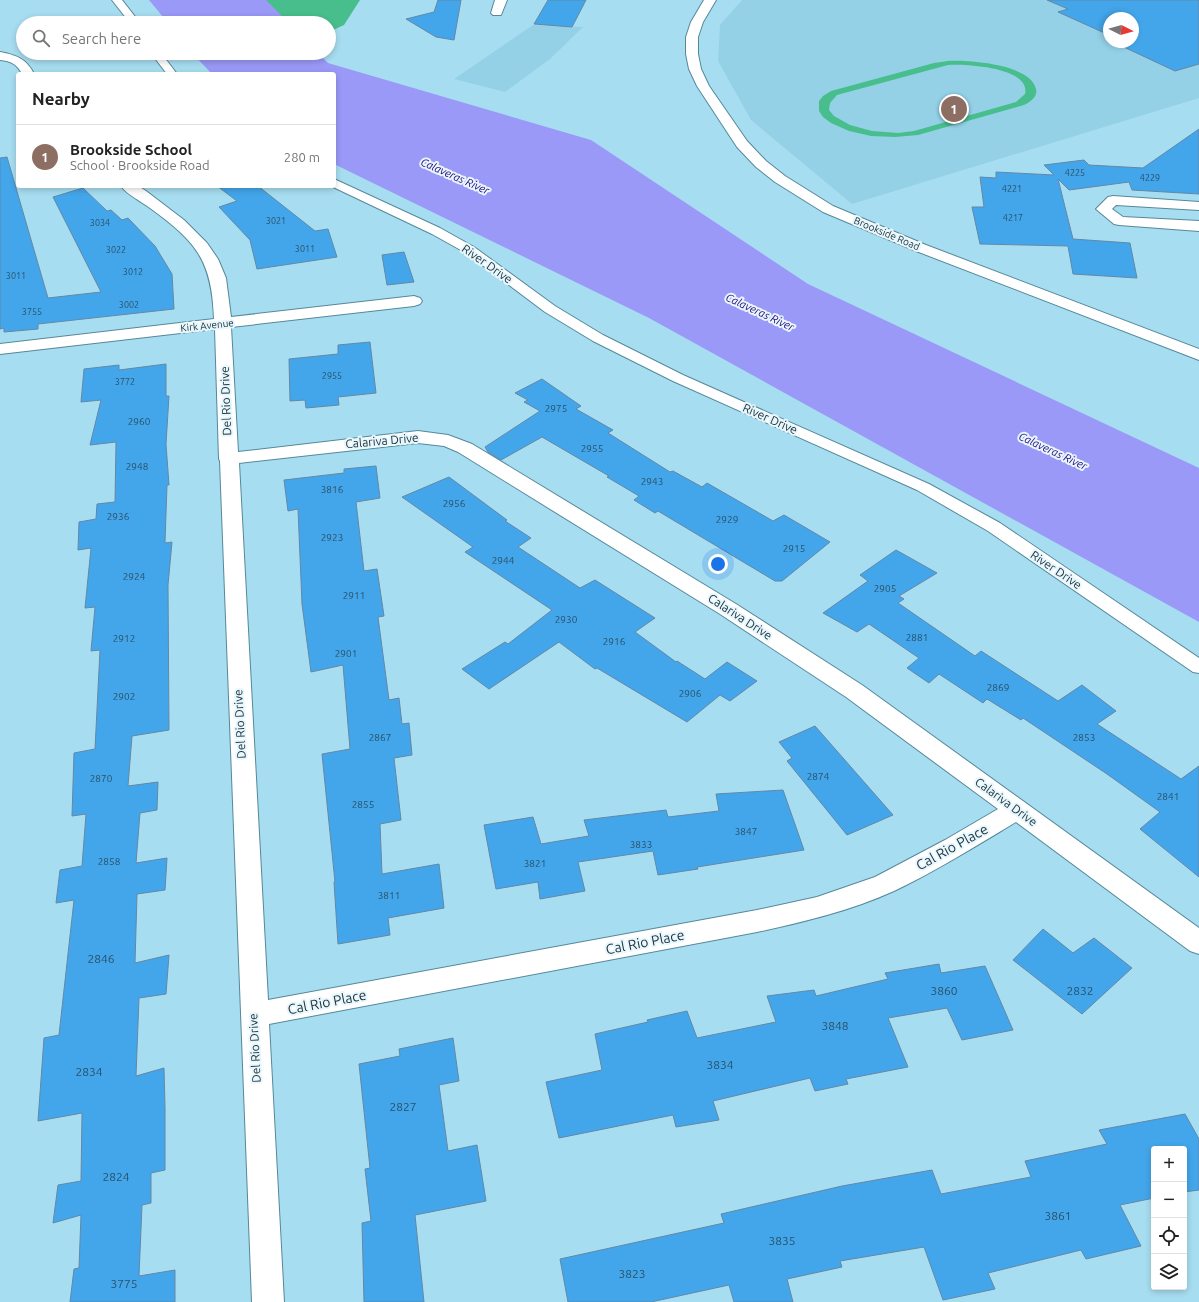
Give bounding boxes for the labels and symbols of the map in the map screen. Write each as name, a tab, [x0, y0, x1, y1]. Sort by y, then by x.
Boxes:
north arrow	[1103, 12, 1139, 48]
pin: 1	[941, 94, 967, 124]
water label: Calaveras River	[419, 156, 492, 197]
house number: 4225	[1065, 168, 1085, 178]
house number: 4229	[1140, 173, 1160, 183]
house number: 4221	[1002, 184, 1022, 194]
house number: 4217	[1003, 213, 1023, 223]
street label: Brookside Road	[852, 215, 921, 252]
house number: 3021	[266, 216, 286, 226]
house number: 3034	[90, 218, 110, 228]
street label: River Drive	[460, 241, 515, 286]
house number: 3011	[295, 244, 315, 254]
house number: 3022	[106, 245, 126, 255]
house number: 3012	[123, 267, 143, 277]
house number: 3011	[6, 271, 26, 281]
water label: Calaveras River	[724, 291, 797, 333]
house number: 3002	[119, 300, 139, 310]
house number: 3755	[22, 307, 42, 317]
street label: Kirk Avenue	[180, 317, 234, 334]
street label: Del Rio Drive	[218, 366, 233, 436]
house number: 2955	[322, 371, 342, 381]
house number: 3772	[115, 377, 135, 387]
street label: River Drive	[741, 401, 800, 436]
house number: 2975	[545, 403, 567, 414]
house number: 2960	[128, 416, 151, 427]
water label: Calaveras River	[1017, 430, 1090, 472]
street label: Calariva Drive	[345, 431, 419, 450]
house number: 2955	[581, 443, 603, 454]
house number: 2948	[126, 461, 149, 472]
house number: 2943	[641, 476, 663, 487]
house number: 3816	[321, 484, 344, 495]
house number: 2956	[443, 498, 466, 509]
house number: 2936	[107, 511, 130, 522]
house number: 2929	[716, 514, 738, 525]
house number: 2923	[321, 532, 343, 543]
house number: 2915	[783, 543, 805, 554]
street label: River Drive	[1028, 548, 1084, 591]
your location	[708, 554, 728, 574]
house number: 2944	[492, 555, 515, 566]
house number: 2924	[123, 571, 146, 582]
house number: 2905	[874, 583, 896, 594]
house number: 2911	[343, 590, 365, 601]
street label: Calariva Drive	[706, 591, 775, 642]
house number: 2930	[555, 614, 578, 625]
house number: 2881	[906, 632, 928, 643]
house number: 2912	[113, 633, 135, 644]
house number: 2916	[603, 636, 626, 647]
house number: 2901	[335, 648, 357, 659]
house number: 2869	[987, 682, 1009, 693]
house number: 2906	[679, 688, 702, 699]
street label: Del Rio Drive	[231, 689, 248, 759]
house number: 2902	[113, 691, 135, 702]
house number: 2867	[369, 732, 391, 743]
house number: 2853	[1073, 732, 1095, 743]
house number: 2874	[807, 771, 830, 782]
house number: 2870	[90, 773, 113, 784]
street label: Calariva Drive	[973, 775, 1040, 828]
house number: 2841	[1157, 791, 1179, 802]
house number: 2855	[352, 799, 374, 810]
street label: Cal Rio Place	[913, 821, 991, 873]
house number: 3847	[735, 826, 757, 837]
house number: 3833	[630, 839, 652, 850]
house number: 2858	[98, 856, 121, 867]
house number: 3821	[524, 858, 546, 869]
house number: 3811	[378, 890, 400, 901]
street label: Cal Rio Place	[604, 927, 686, 957]
house number: 2846	[87, 952, 115, 965]
house number: 3860	[930, 984, 958, 997]
house number: 2832	[1066, 984, 1094, 997]
street label: Cal Rio Place	[286, 987, 368, 1017]
street label: Del Rio Drive	[246, 1013, 263, 1083]
house number: 3848	[821, 1019, 849, 1032]
house number: 3834	[706, 1058, 734, 1071]
house number: 2834	[75, 1065, 103, 1078]
house number: 2827	[389, 1100, 417, 1113]
house number: 2824	[102, 1170, 130, 1183]
house number: 3861	[1044, 1209, 1072, 1222]
house number: 3835	[768, 1234, 796, 1247]
house number: 3823	[618, 1267, 646, 1280]
house number: 3775	[110, 1277, 138, 1290]

